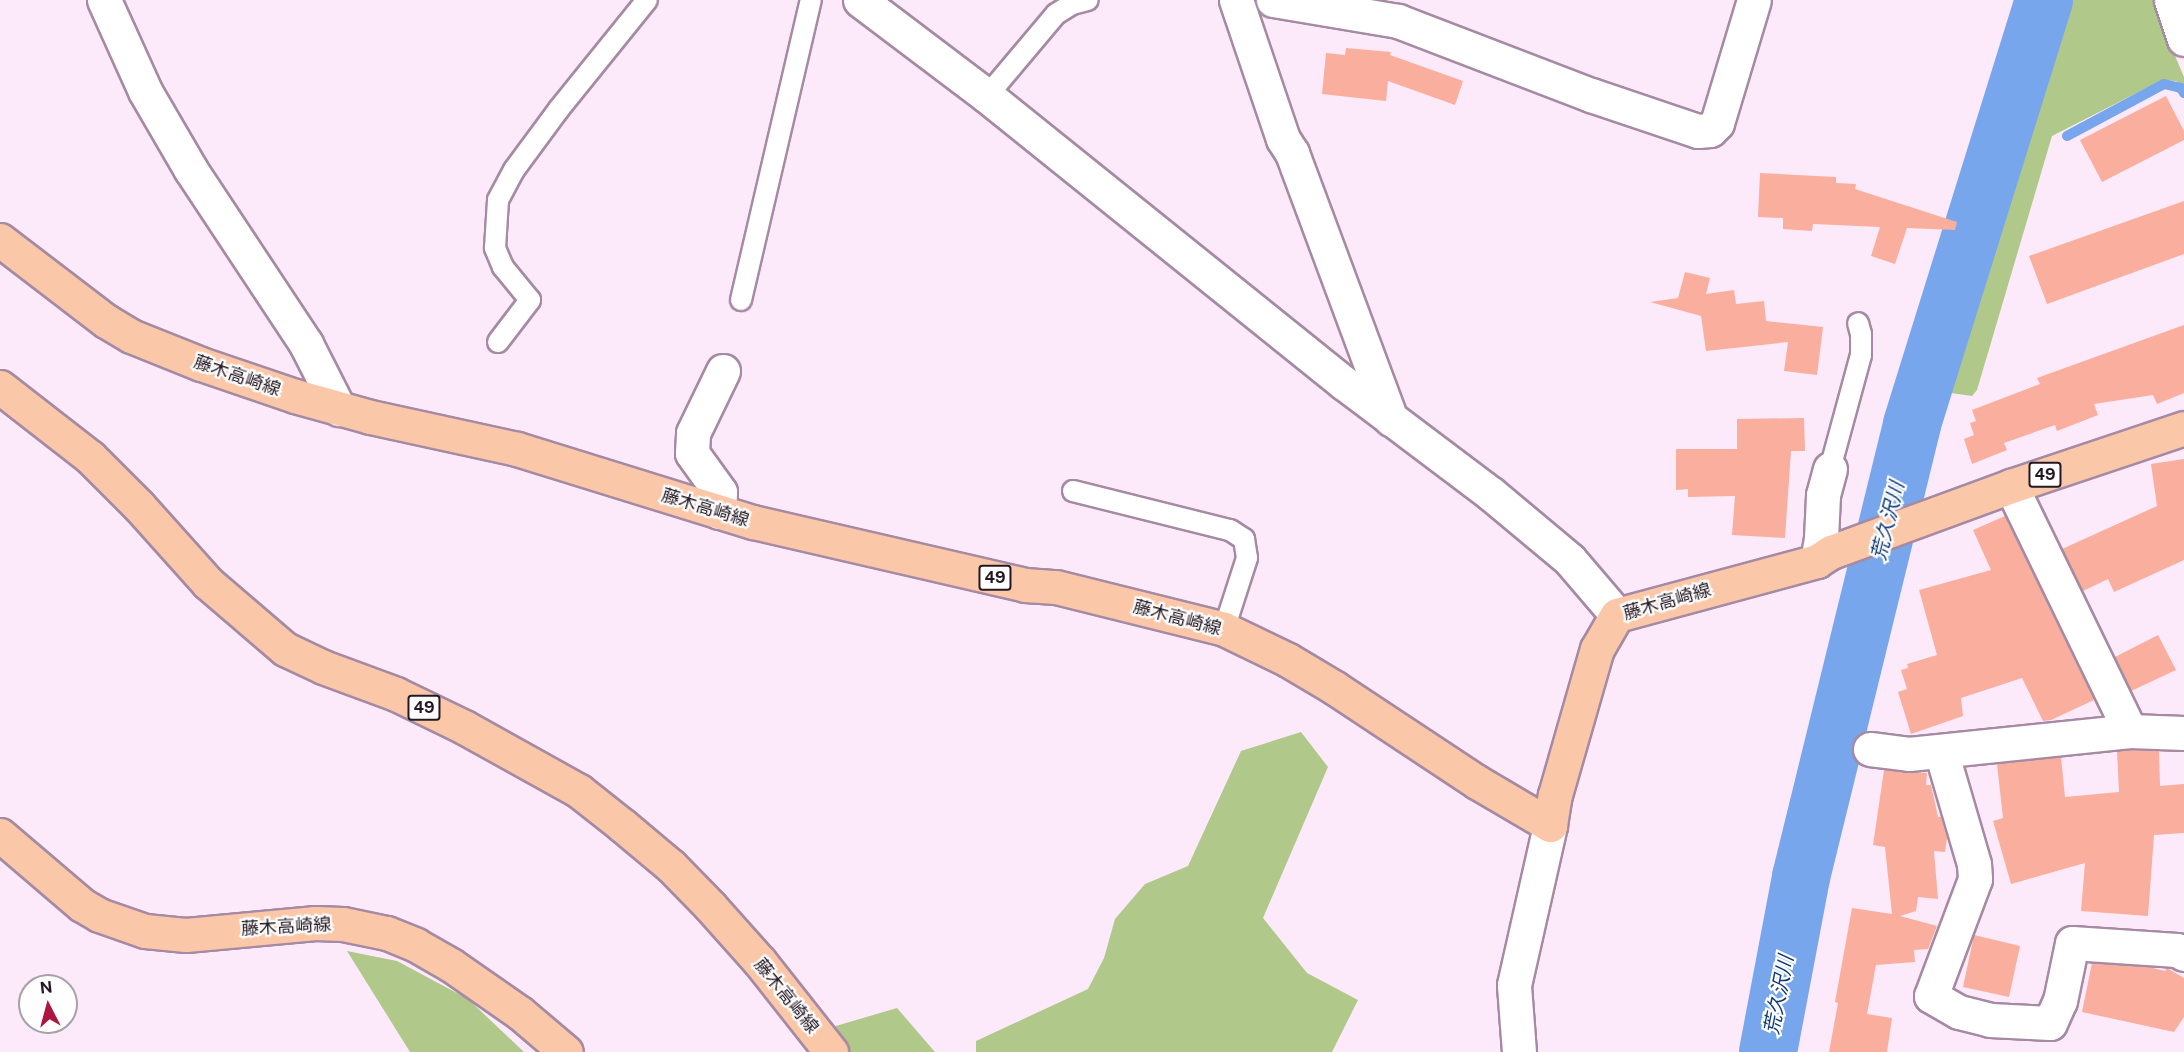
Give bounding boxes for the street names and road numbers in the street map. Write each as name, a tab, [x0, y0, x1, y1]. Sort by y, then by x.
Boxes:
street label: 藤木高崎線	[191, 351, 283, 401]
road number: 49	[2027, 462, 2063, 488]
street label: 藤木高崎線	[659, 485, 751, 531]
road number: 49	[977, 565, 1013, 591]
street label: 藤木高崎線	[1621, 579, 1713, 625]
street label: 藤木高崎線	[1131, 596, 1223, 640]
road number: 49	[406, 695, 442, 721]
street label: 藤木高崎線	[240, 914, 332, 940]
street label: 藤木高崎線	[749, 954, 823, 1038]

